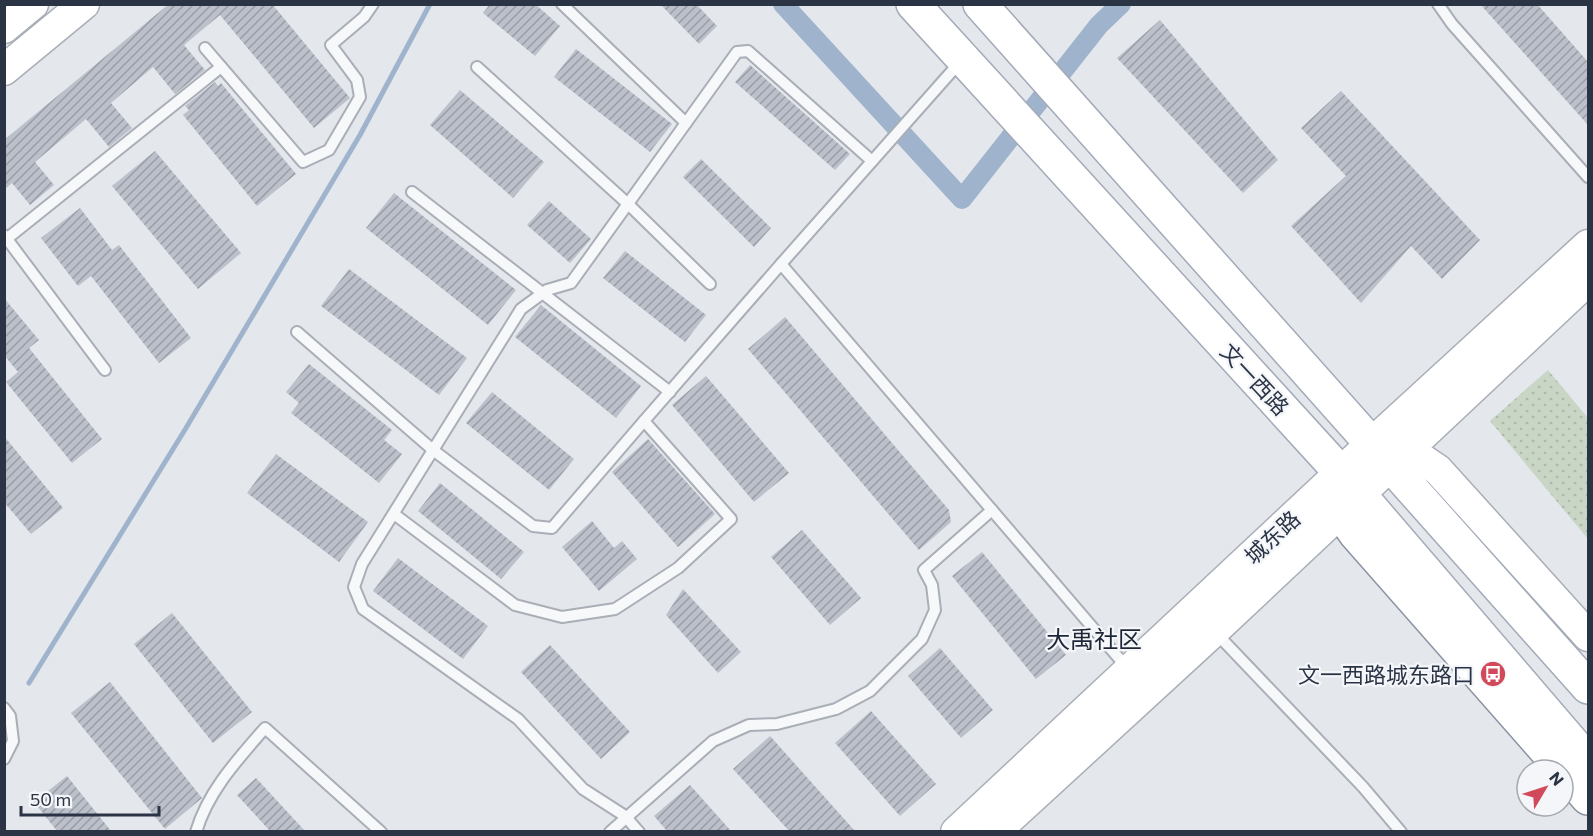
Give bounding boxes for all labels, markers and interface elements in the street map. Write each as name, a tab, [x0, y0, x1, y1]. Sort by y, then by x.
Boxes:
street label: 文一西路	[1215, 338, 1295, 420]
street label: 城东路	[1239, 505, 1305, 569]
district label: 大禹社区	[1046, 624, 1142, 653]
bus stop icon: 文一西路城东路口	[1478, 659, 1508, 689]
place label: 文一西路城东路口	[1298, 661, 1474, 688]
north arrow	[1515, 758, 1575, 818]
text: N	[1546, 768, 1568, 789]
scale bar	[21, 779, 159, 817]
text: 50 m	[30, 788, 71, 810]

